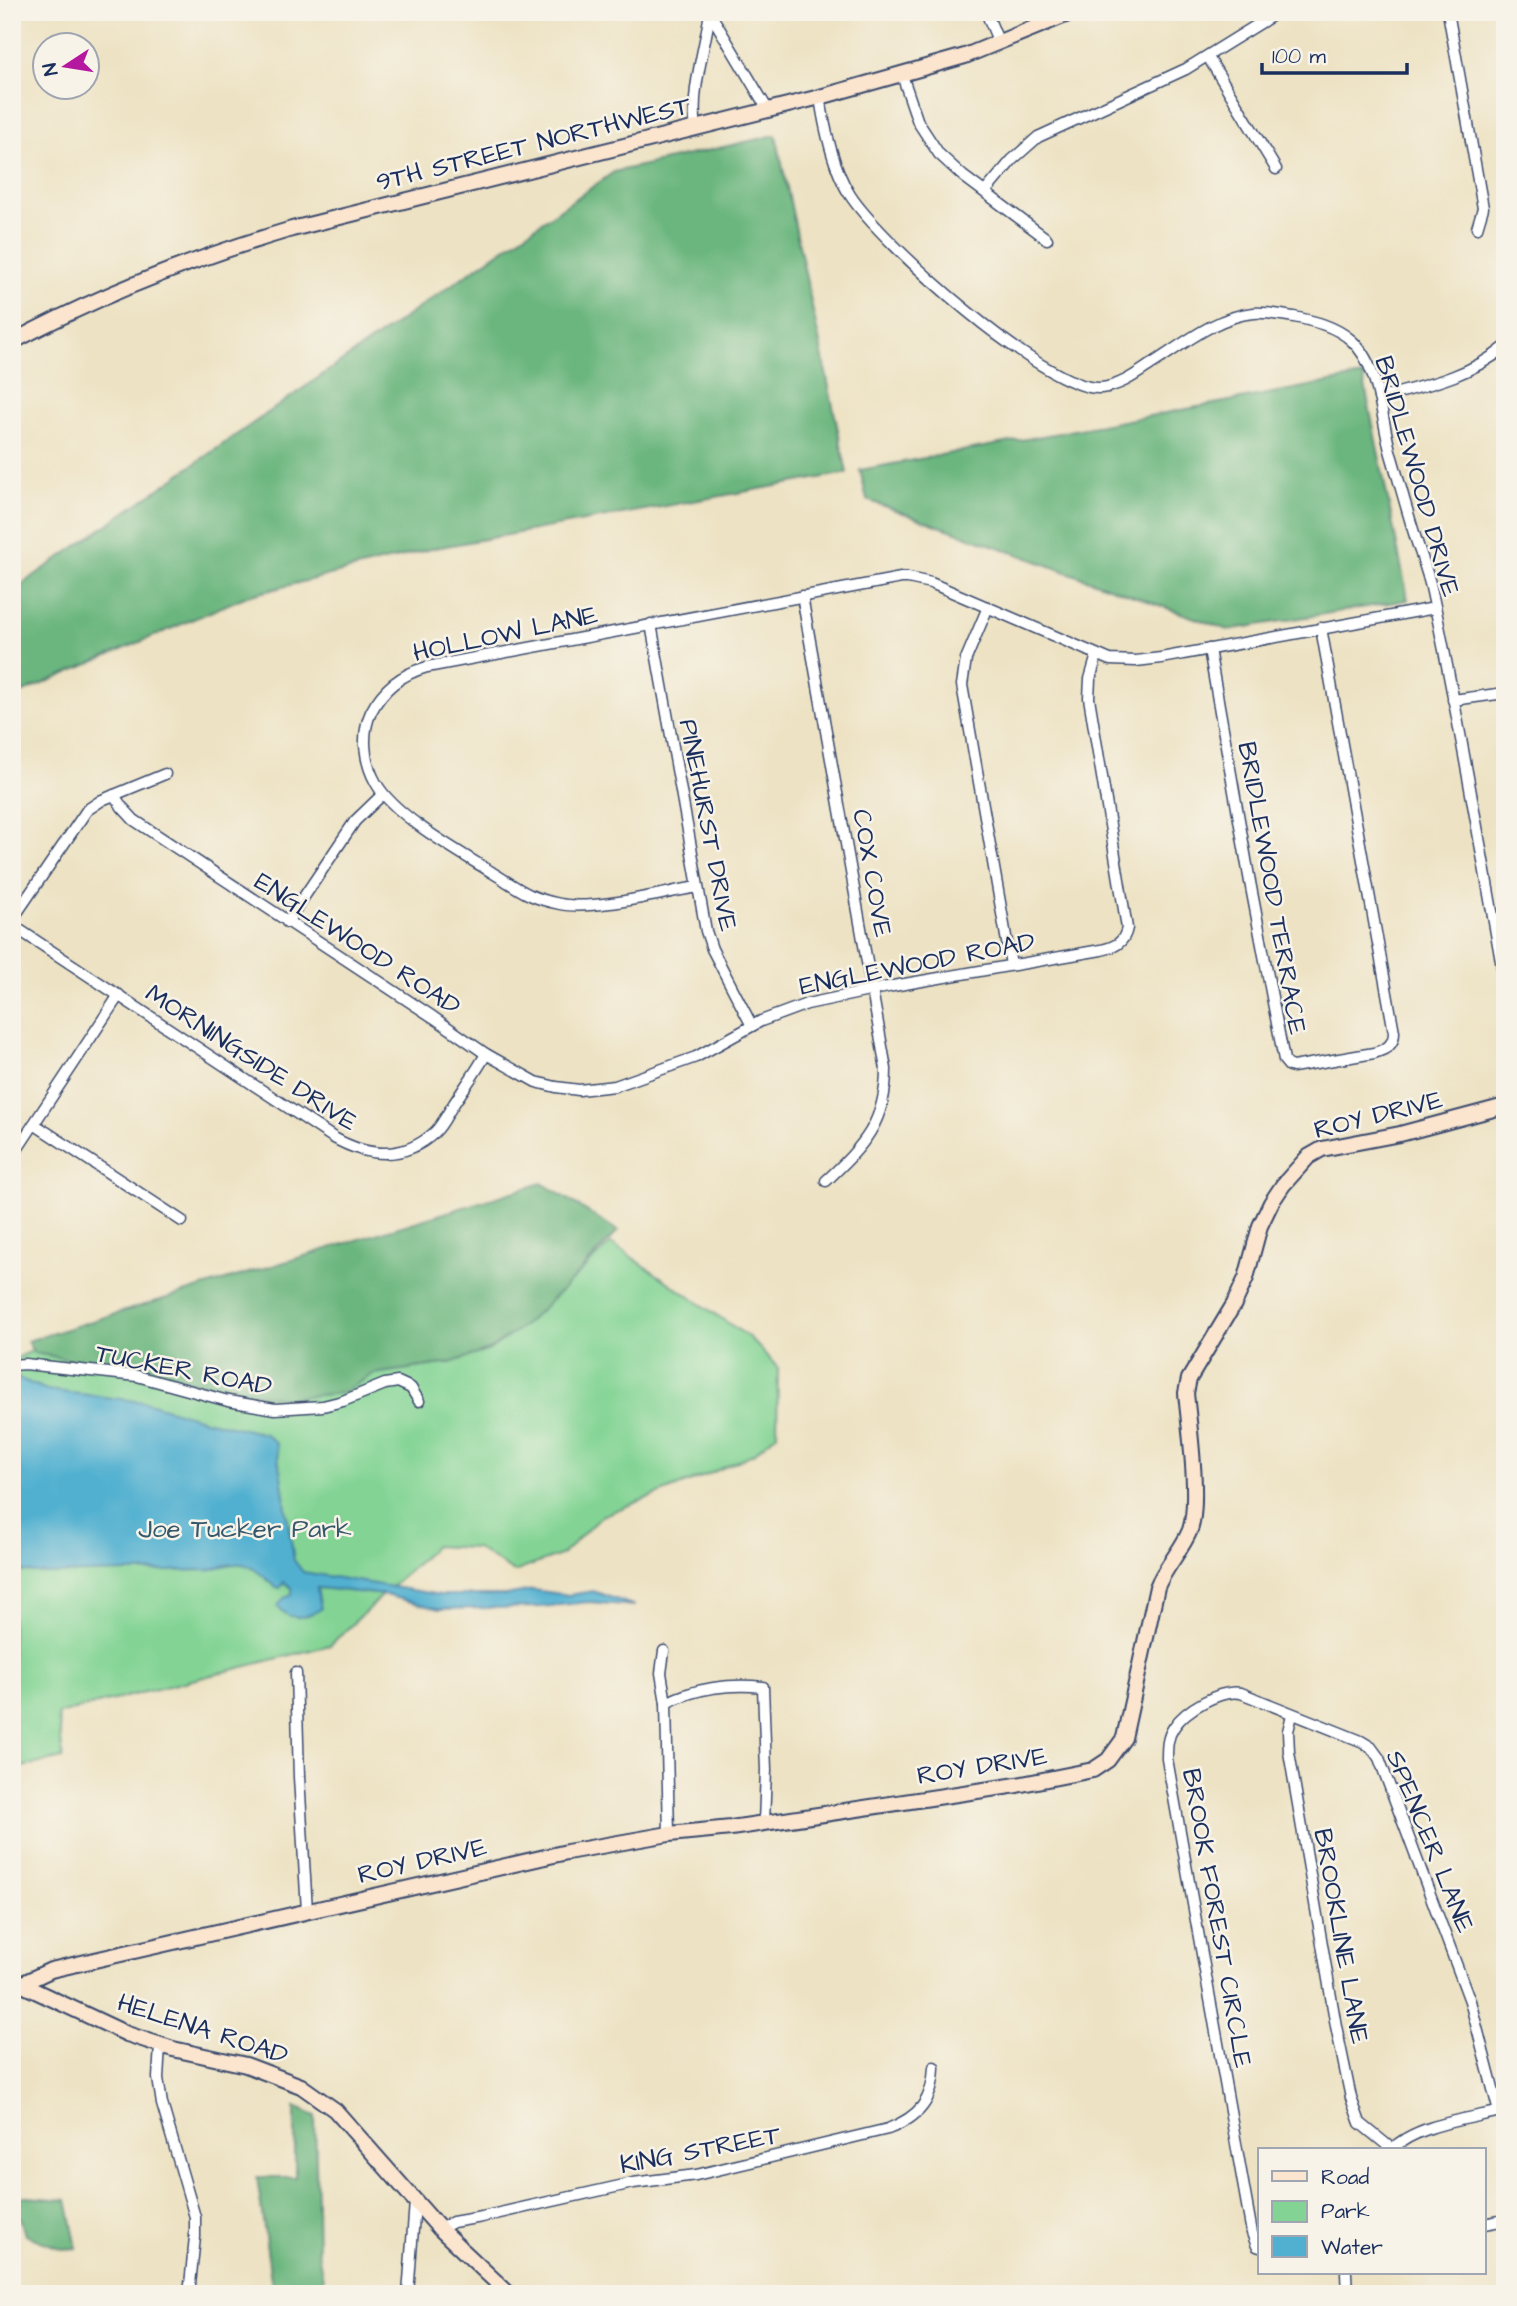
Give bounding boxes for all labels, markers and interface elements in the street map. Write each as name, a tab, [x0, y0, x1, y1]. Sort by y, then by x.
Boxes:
north arrow	[32, 32, 102, 102]
scale bar	[1262, 32, 1407, 76]
text: 100 m	[1272, 42, 1327, 71]
text: N	[36, 61, 65, 78]
street label: 9TH STREET NORTHWEST	[372, 87, 695, 200]
street label: BRIDLEWOOD DRIVE	[1365, 352, 1469, 601]
street label: HOLLOW LANE	[410, 597, 601, 671]
street label: PINEHURST DRIVE	[670, 716, 746, 934]
street label: BRIDLEWOOD TERRACE	[1229, 739, 1316, 1037]
street label: COX COVE	[843, 806, 901, 940]
street label: ENGLEWOOD ROAD	[247, 864, 468, 1024]
street label: ENGLEWOOD ROAD	[796, 923, 1038, 1004]
street label: MORNINGSIDE DRIVE	[138, 976, 365, 1140]
street label: ROY DRIVE	[1310, 1082, 1446, 1148]
street label: TUCKER ROAD	[93, 1335, 275, 1405]
park label: Joe Tucker Park	[138, 1511, 352, 1547]
street label: ROY DRIVE	[915, 1738, 1050, 1794]
street label: SPENCER LANE	[1377, 1745, 1483, 1938]
street label: BROOK FOREST CIRCLE	[1173, 1766, 1261, 2071]
street label: BROOKLINE LANE	[1304, 1826, 1378, 2047]
street label: ROY DRIVE	[354, 1829, 490, 1893]
street label: HELENA ROAD	[113, 1984, 293, 2074]
street label: KING STREET	[617, 2117, 784, 2183]
legend	[1258, 2148, 1486, 2274]
text: Road	[1321, 2163, 1369, 2192]
text: Park	[1321, 2197, 1370, 2226]
text: Water	[1321, 2233, 1383, 2262]

